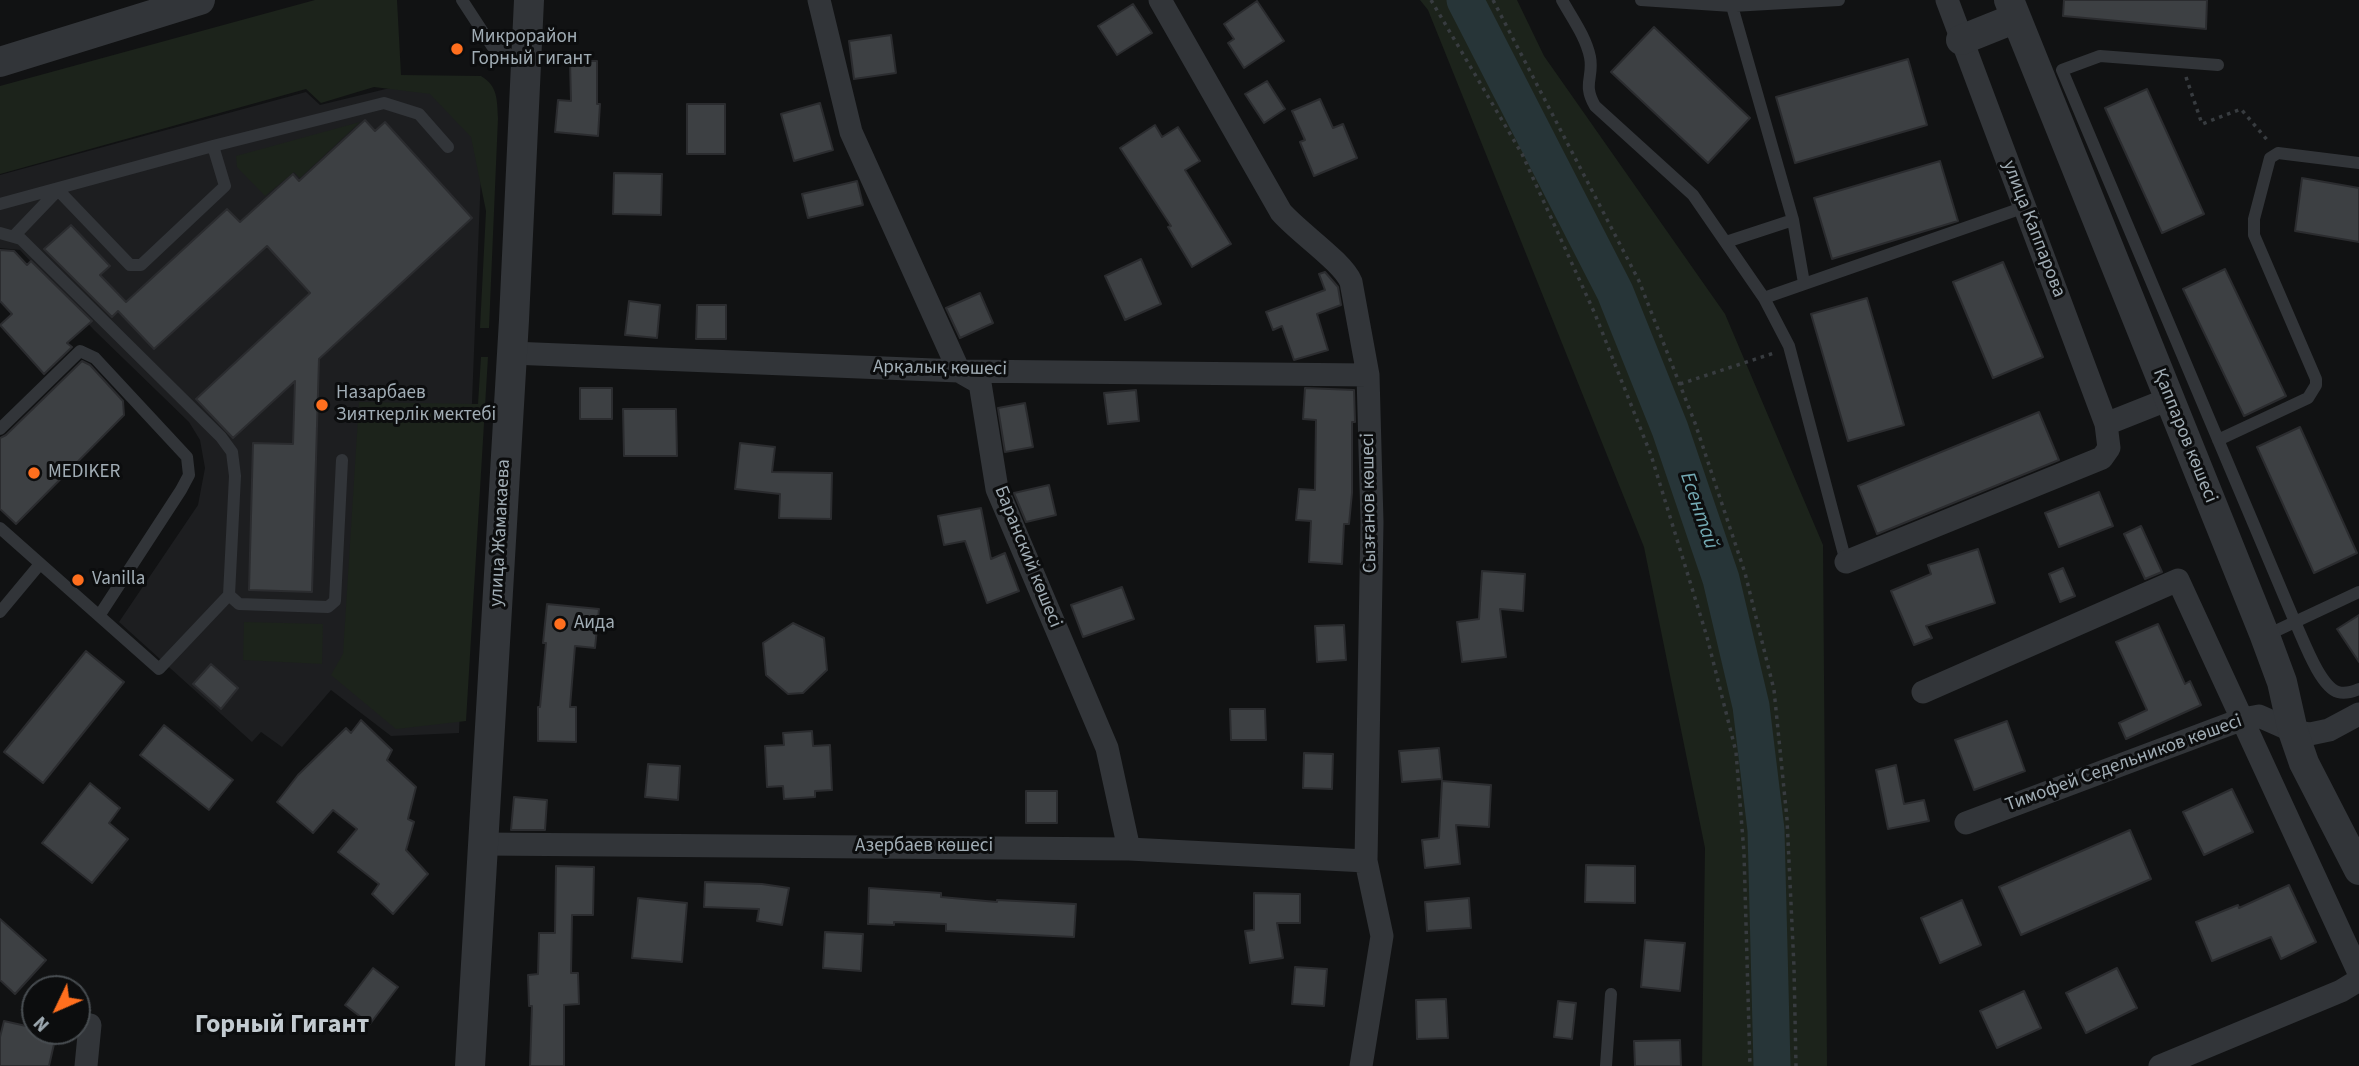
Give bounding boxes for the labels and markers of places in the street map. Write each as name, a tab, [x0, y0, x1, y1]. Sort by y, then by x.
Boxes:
place label: Микрорайон Горный гигант	[471, 27, 592, 71]
marker: Микрорайон Горный гигант	[449, 41, 465, 57]
place label: Назарбаев Зияткерлік мектебі	[336, 383, 496, 427]
marker: Назарбаев Зияткерлік мектебі	[314, 397, 330, 413]
place label: MEDIKER	[48, 462, 120, 484]
marker: MEDIKER	[26, 465, 42, 481]
place label: Vanilla	[92, 569, 145, 591]
marker: Vanilla	[70, 572, 86, 588]
place label: Аида	[574, 613, 615, 635]
marker: Аида	[552, 616, 568, 632]

